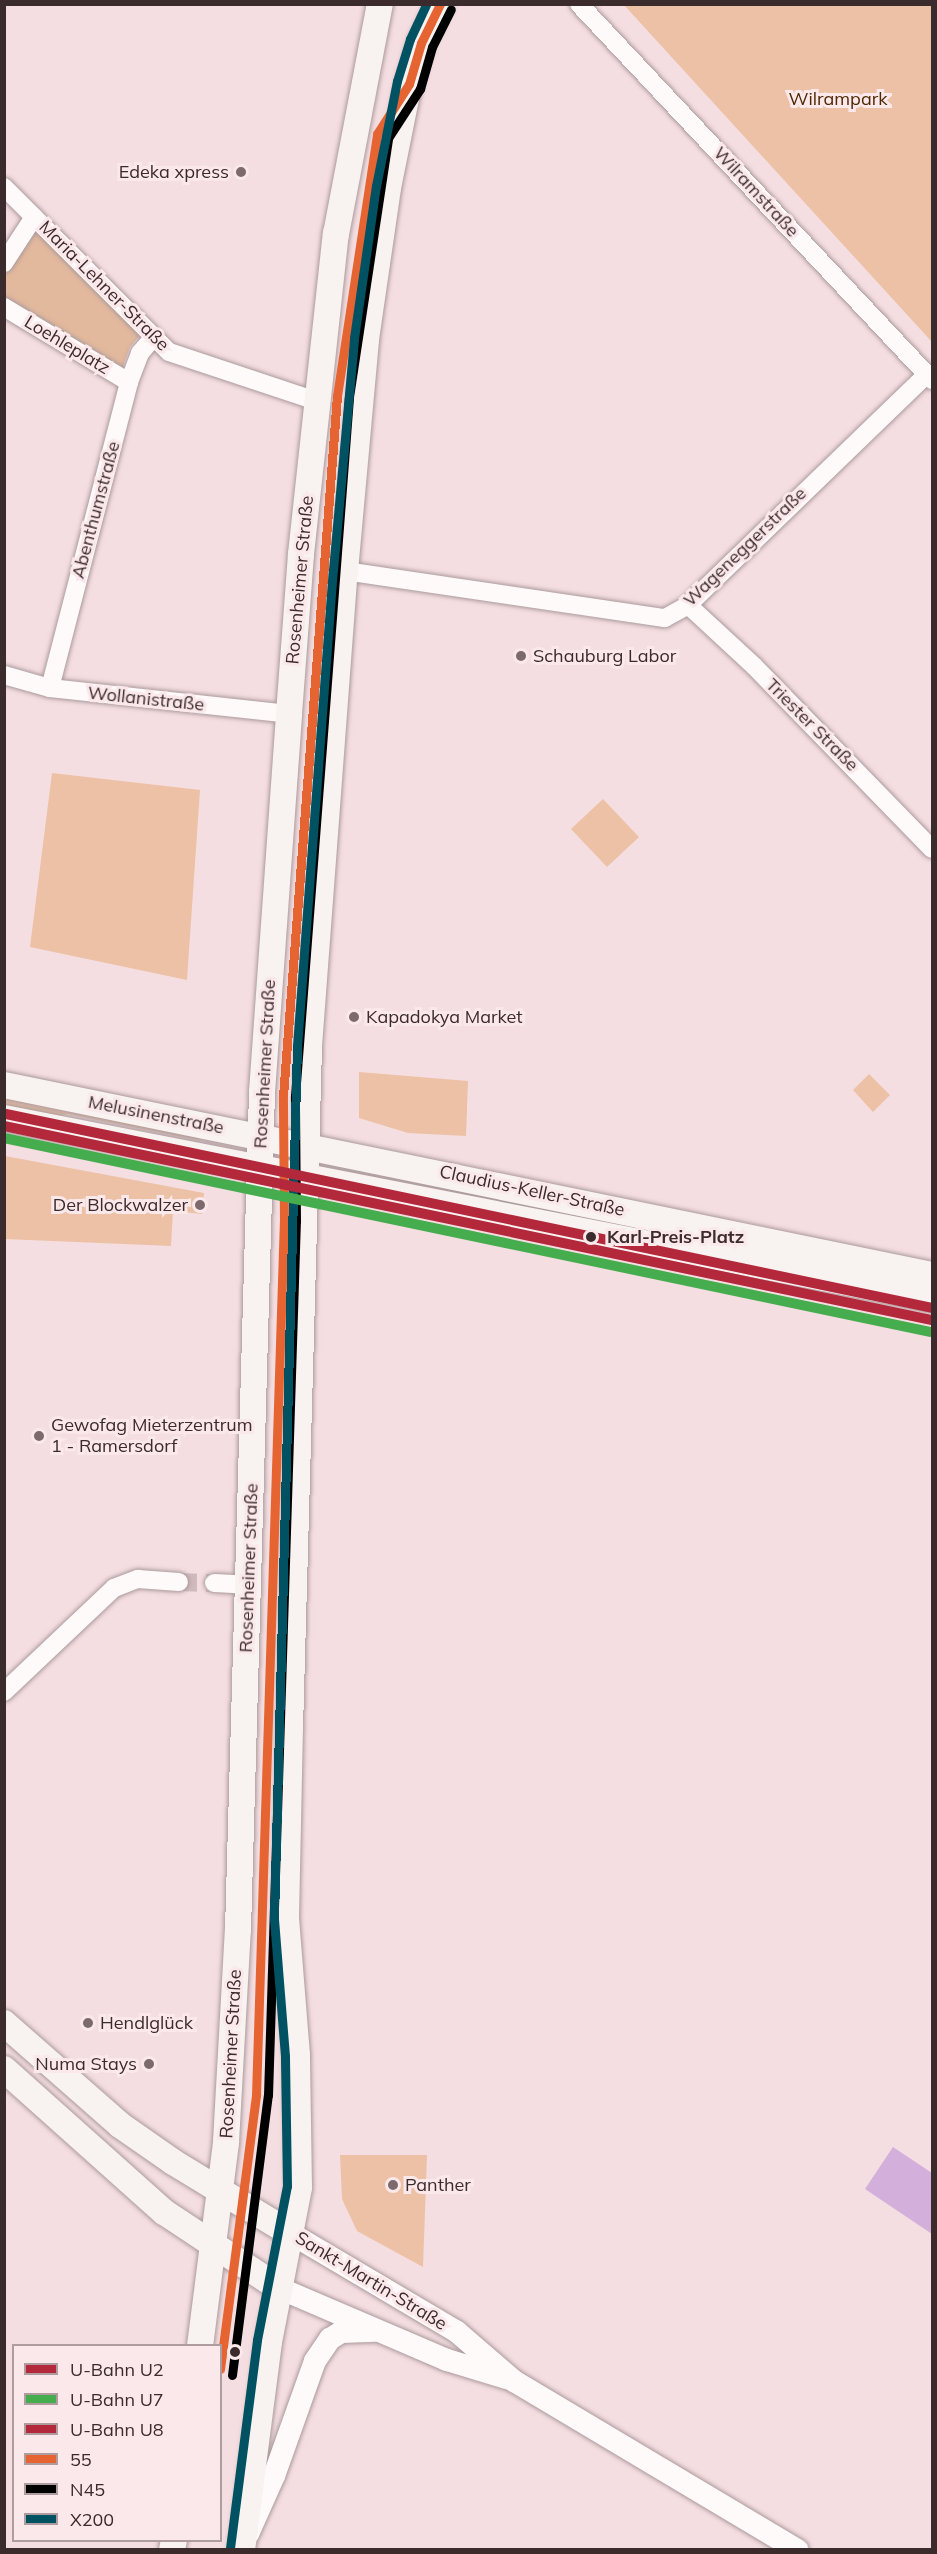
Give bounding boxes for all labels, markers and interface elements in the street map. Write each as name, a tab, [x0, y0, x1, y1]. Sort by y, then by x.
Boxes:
park label: Wilrampark	[788, 88, 888, 110]
street label: Wilramstraße	[709, 143, 803, 241]
place label: Edeka xpress	[119, 161, 229, 183]
marker: Edeka xpress	[234, 165, 248, 179]
street label: Maria-Lehner-Straße	[34, 216, 174, 356]
street label: Loehleplatz	[20, 311, 114, 379]
street label: Abenthumstraße	[67, 439, 125, 581]
street label: Wageneggerstraße	[679, 483, 811, 611]
street label: Rosenheimer Straße	[282, 495, 318, 665]
place label: Schauburg Labor	[533, 645, 676, 667]
marker: Schauburg Labor	[514, 649, 528, 663]
street label: Triester Straße	[761, 674, 863, 776]
street label: Wollanistraße	[87, 682, 205, 716]
street label: Rosenheimer Straße	[250, 979, 280, 1149]
place label: Kapadokya Market	[366, 1006, 523, 1028]
marker: Kapadokya Market	[347, 1010, 361, 1024]
street label: Melusinenstraße	[86, 1091, 226, 1139]
street label: Claudius-Keller-Straße	[437, 1161, 627, 1221]
place label: Der Blockwalzer	[53, 1194, 188, 1216]
marker: Der Blockwalzer	[193, 1198, 207, 1212]
marker: Karl-Preis-Platz	[580, 1226, 602, 1248]
place label: Karl-Preis-Platz	[607, 1226, 744, 1248]
place label: Gewofag Mieterzentrum 1 - Ramersdorf	[51, 1415, 252, 1458]
marker: Gewofag Mieterzentrum 1 - Ramersdorf	[32, 1429, 46, 1443]
street label: Rosenheimer Straße	[235, 1483, 263, 1653]
street label: Rosenheimer Straße	[216, 1969, 246, 2139]
place label: Hendlglück	[100, 2012, 193, 2034]
marker: Hendlglück	[81, 2016, 95, 2030]
place label: Numa Stays	[35, 2053, 137, 2075]
marker: Numa Stays	[142, 2057, 156, 2071]
place label: Panther	[405, 2174, 471, 2196]
marker: Panther	[386, 2178, 400, 2192]
street label: Sankt-Martin-Straße	[291, 2227, 451, 2335]
legend	[12, 2344, 222, 2542]
unlabelled marker	[229, 2346, 241, 2358]
text: U-Bahn U2	[70, 2358, 164, 2381]
text: U-Bahn U7	[70, 2388, 164, 2411]
text: U-Bahn U8	[70, 2418, 164, 2441]
text: 55	[70, 2448, 92, 2471]
text: N45	[70, 2478, 105, 2501]
text: X200	[70, 2508, 114, 2531]

